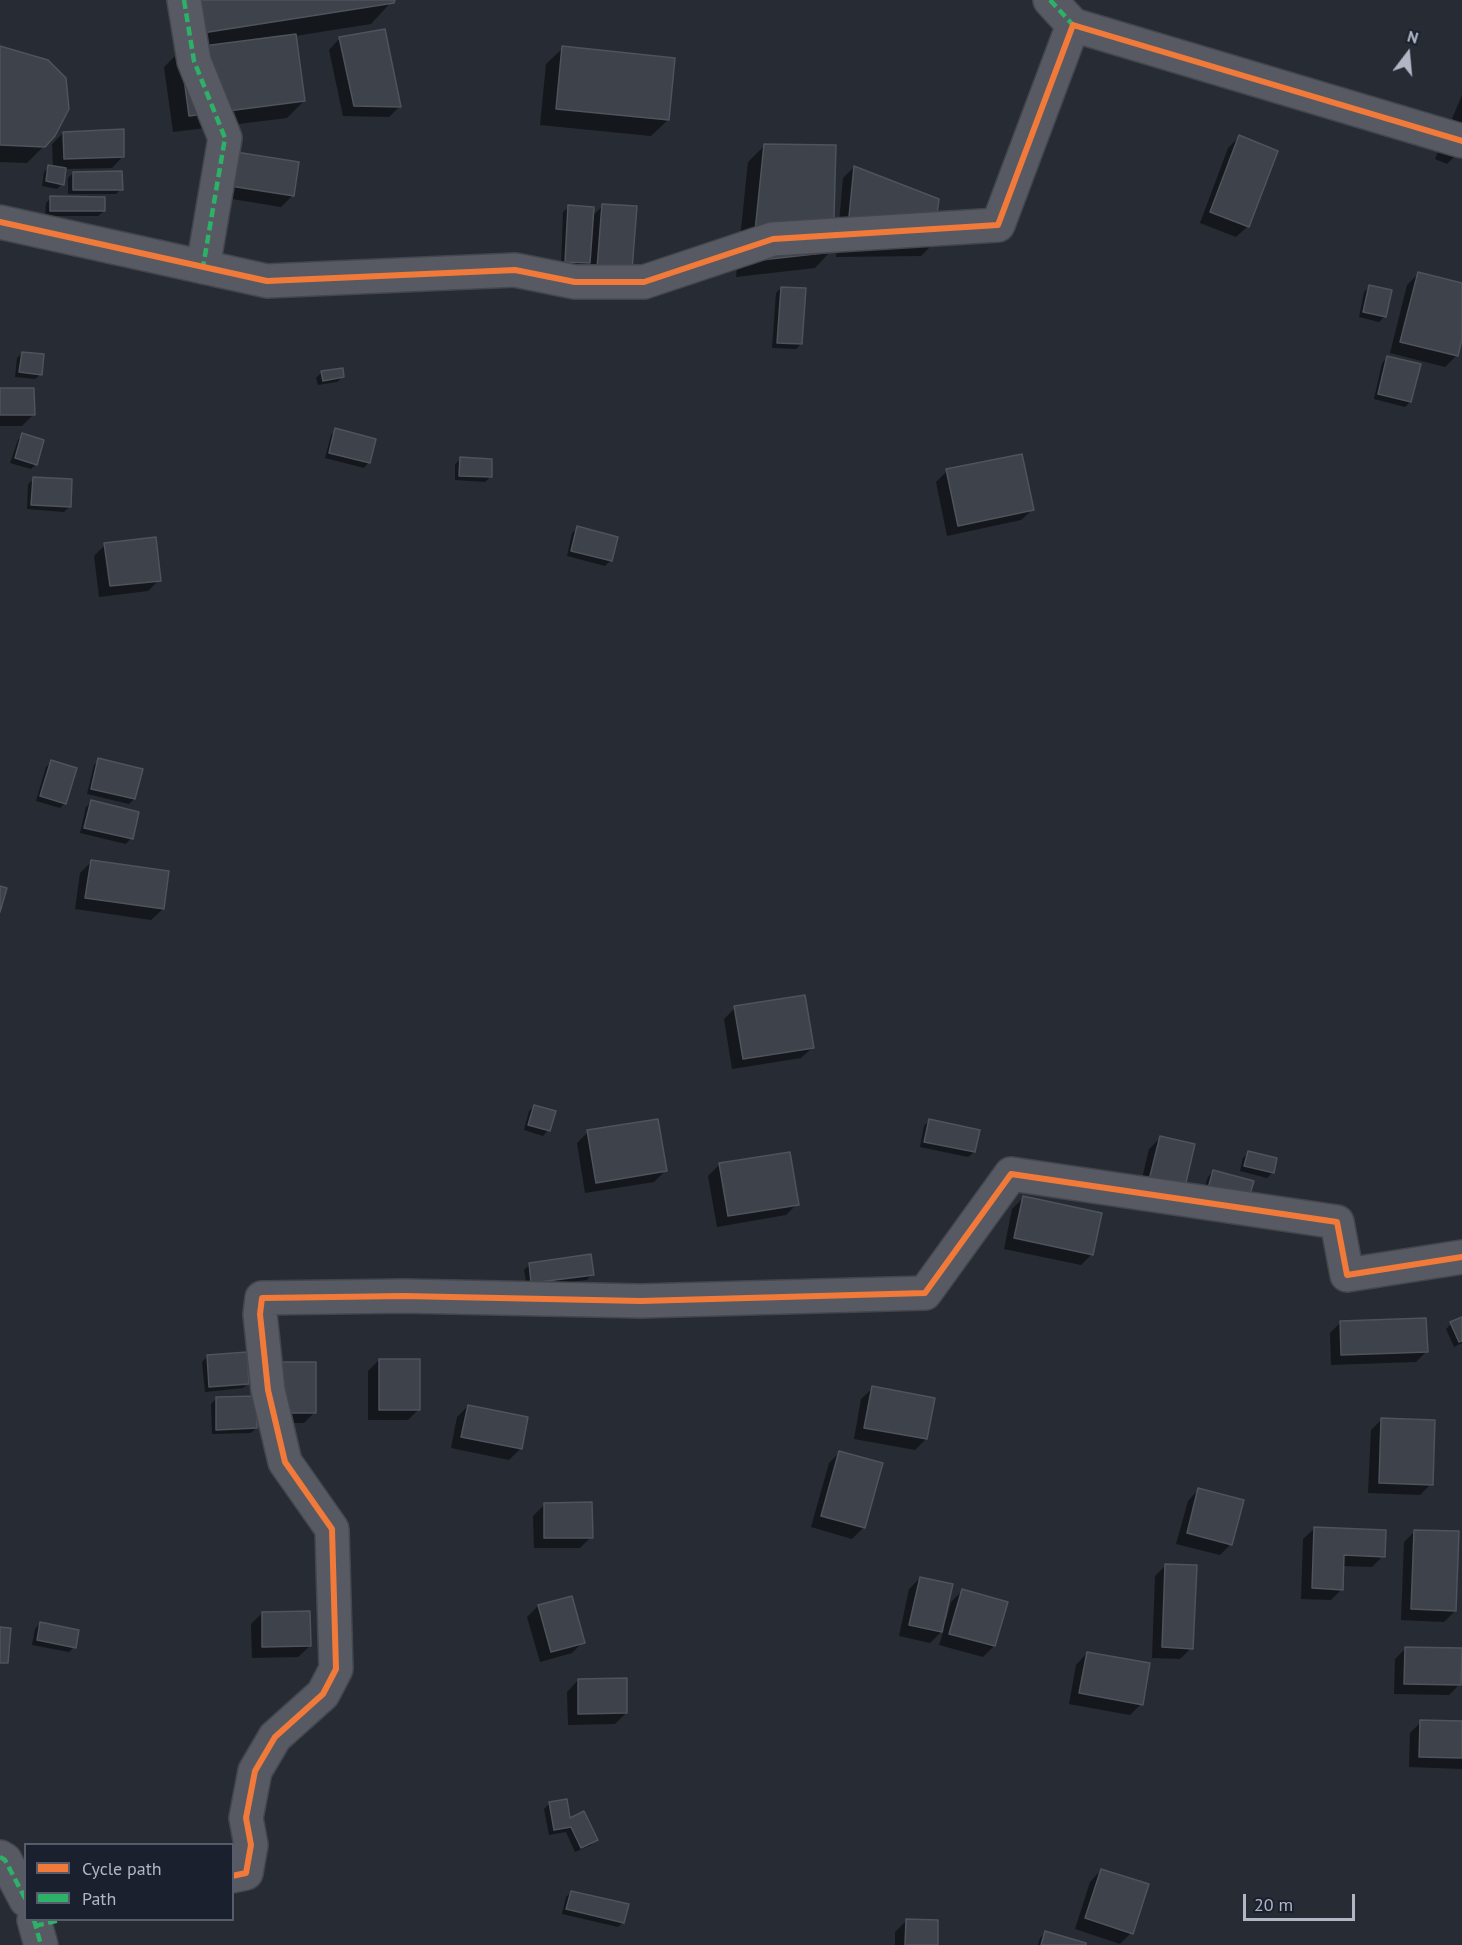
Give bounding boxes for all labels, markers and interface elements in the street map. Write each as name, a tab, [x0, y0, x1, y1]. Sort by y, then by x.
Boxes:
north arrow	[1378, 24, 1438, 84]
text: N	[1405, 26, 1421, 48]
legend	[24, 1843, 234, 1921]
text: Cycle path	[82, 1857, 162, 1880]
scale bar	[1246, 1882, 1358, 1920]
text: Path	[82, 1887, 116, 1910]
text: 20 m	[1254, 1893, 1293, 1916]

